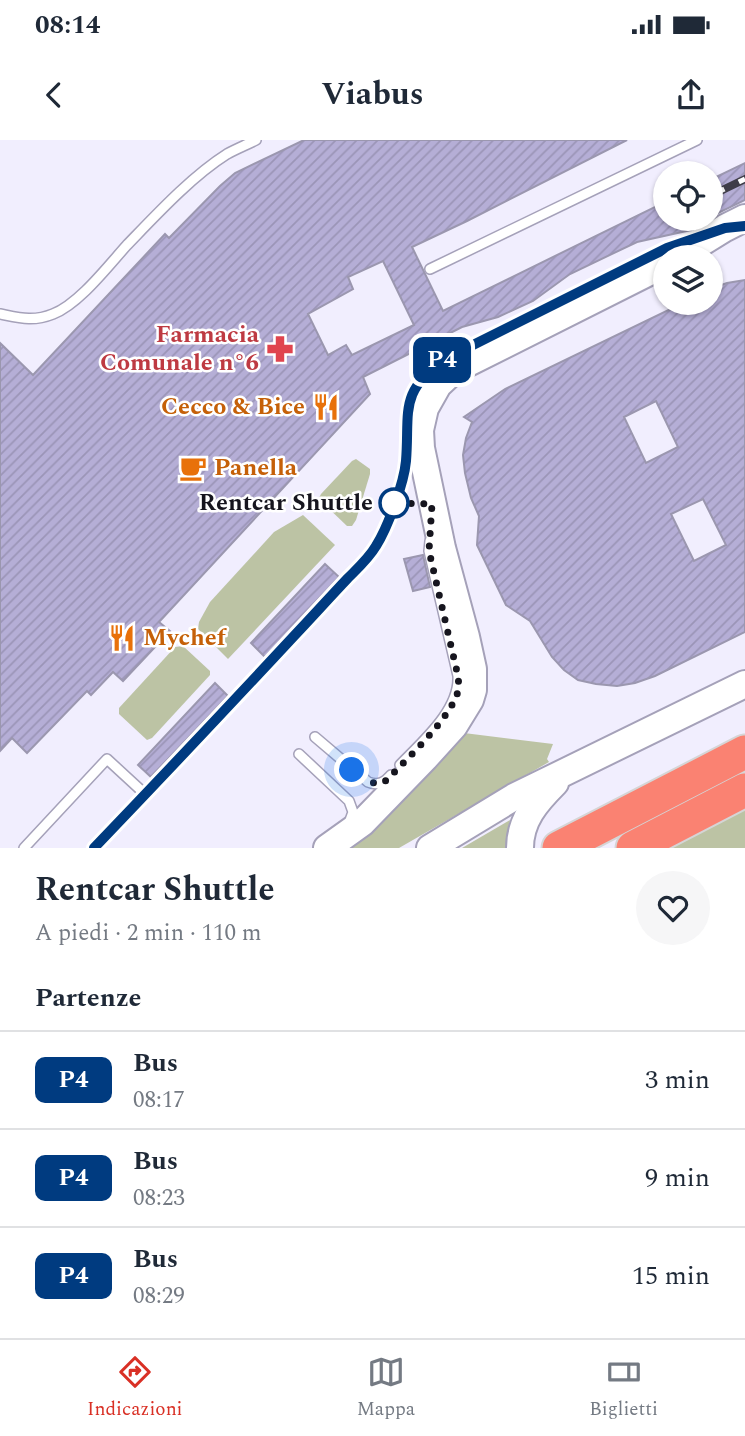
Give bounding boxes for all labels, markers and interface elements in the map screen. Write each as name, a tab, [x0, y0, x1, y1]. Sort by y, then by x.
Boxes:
text: 08:14	[35, 5, 100, 45]
text: Viabus	[321, 70, 424, 119]
icon: back	[35, 76, 73, 114]
icon: share	[672, 76, 710, 114]
map controls	[653, 161, 723, 315]
button: locate	[653, 161, 723, 231]
button: layers	[653, 245, 723, 315]
place label: Farmacia Comunale n°6	[100, 317, 260, 381]
pharmacy icon: Farmacia Comunale n°6	[265, 334, 295, 364]
line badge: P4	[410, 337, 474, 383]
text: P4	[427, 342, 457, 378]
place label: Cecco & Bice	[161, 389, 305, 425]
restaurant icon: Cecco & Bice	[311, 392, 341, 422]
place label: Panella	[214, 450, 298, 486]
cafe icon: Panella	[178, 453, 208, 483]
place label: Rentcar Shuttle	[199, 485, 373, 521]
marker: Rentcar Shuttle	[379, 488, 409, 518]
place label: Mychef	[143, 620, 228, 656]
restaurant icon: Mychef	[107, 623, 137, 653]
your location	[334, 752, 369, 787]
text: Rentcar Shuttle	[35, 865, 275, 915]
button: heart	[636, 871, 710, 945]
text: A piedi · 2 min · 110 m	[35, 916, 261, 951]
text: Partenze	[35, 978, 142, 1018]
text: Bus	[133, 1043, 178, 1083]
text: 3 min	[645, 1060, 710, 1100]
text: P4	[59, 1062, 88, 1098]
text: 08:17	[133, 1083, 185, 1118]
text: Bus	[133, 1141, 178, 1181]
text: 9 min	[645, 1158, 710, 1198]
text: P4	[59, 1160, 88, 1196]
text: 08:23	[133, 1181, 185, 1216]
text: Bus	[133, 1239, 178, 1279]
text: 15 min	[632, 1256, 710, 1296]
text: P4	[59, 1258, 88, 1294]
text: 08:29	[133, 1279, 185, 1314]
tab: Indicazioni	[87, 1353, 183, 1424]
tab: Mappa	[357, 1353, 415, 1424]
tab: Biglietti	[589, 1353, 658, 1424]

